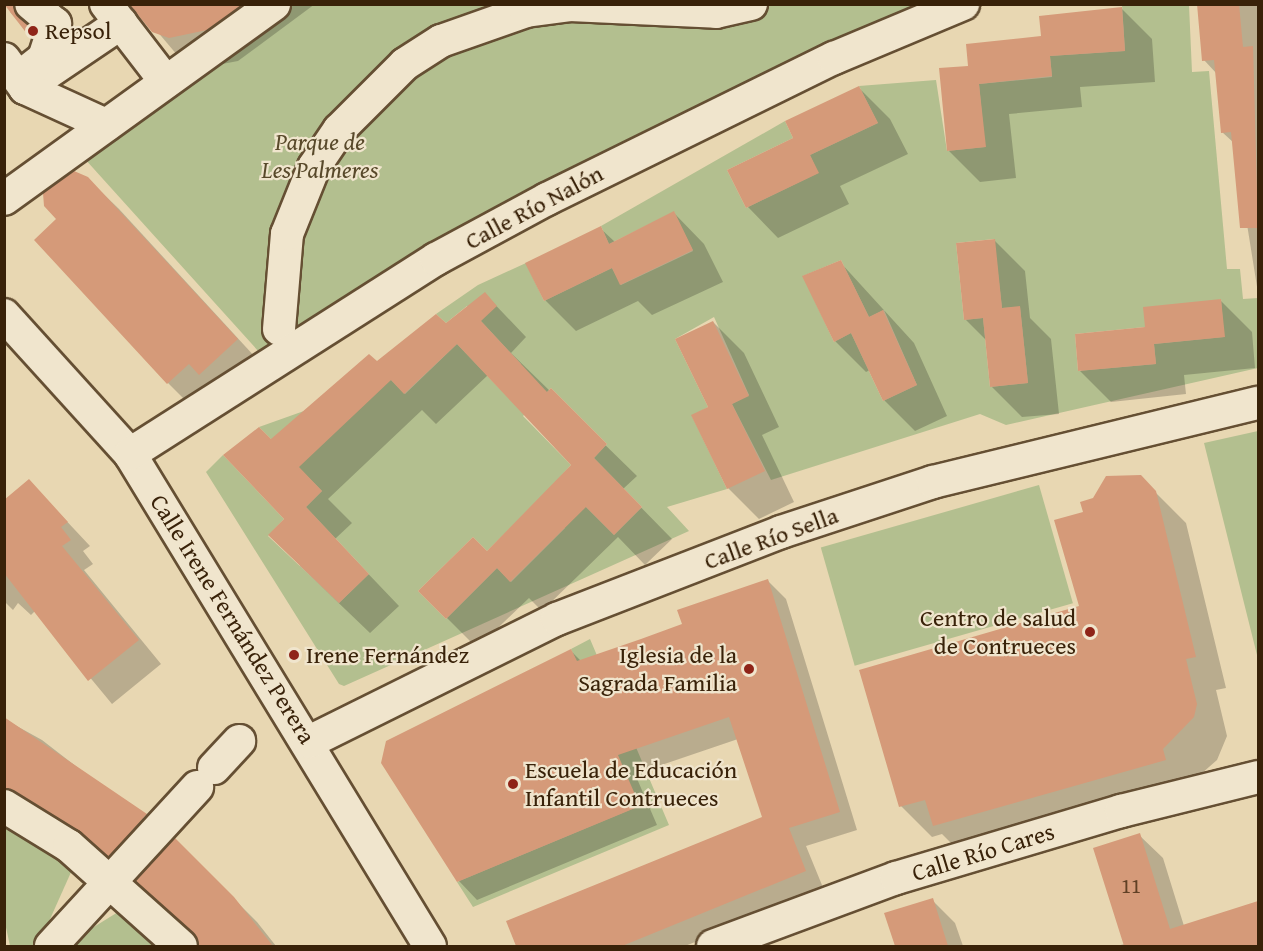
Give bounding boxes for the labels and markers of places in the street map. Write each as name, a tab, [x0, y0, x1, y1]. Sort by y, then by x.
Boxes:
place label: Repsol	[45, 17, 112, 45]
marker: Repsol	[26, 24, 40, 38]
place label: Centro de salud de Contrueces	[920, 604, 1076, 660]
marker: Centro de salud de Contrueces	[1081, 623, 1099, 641]
place label: Irene Fernández	[306, 641, 469, 669]
place label: Iglesia de la Sagrada Familia	[578, 641, 737, 697]
marker: Irene Fernández	[287, 648, 301, 662]
marker: Iglesia de la Sagrada Familia	[742, 662, 756, 676]
place label: Escuela de Educación Infantil Contrueces	[525, 756, 737, 812]
marker: Escuela de Educación Infantil Contrueces	[506, 777, 520, 791]

